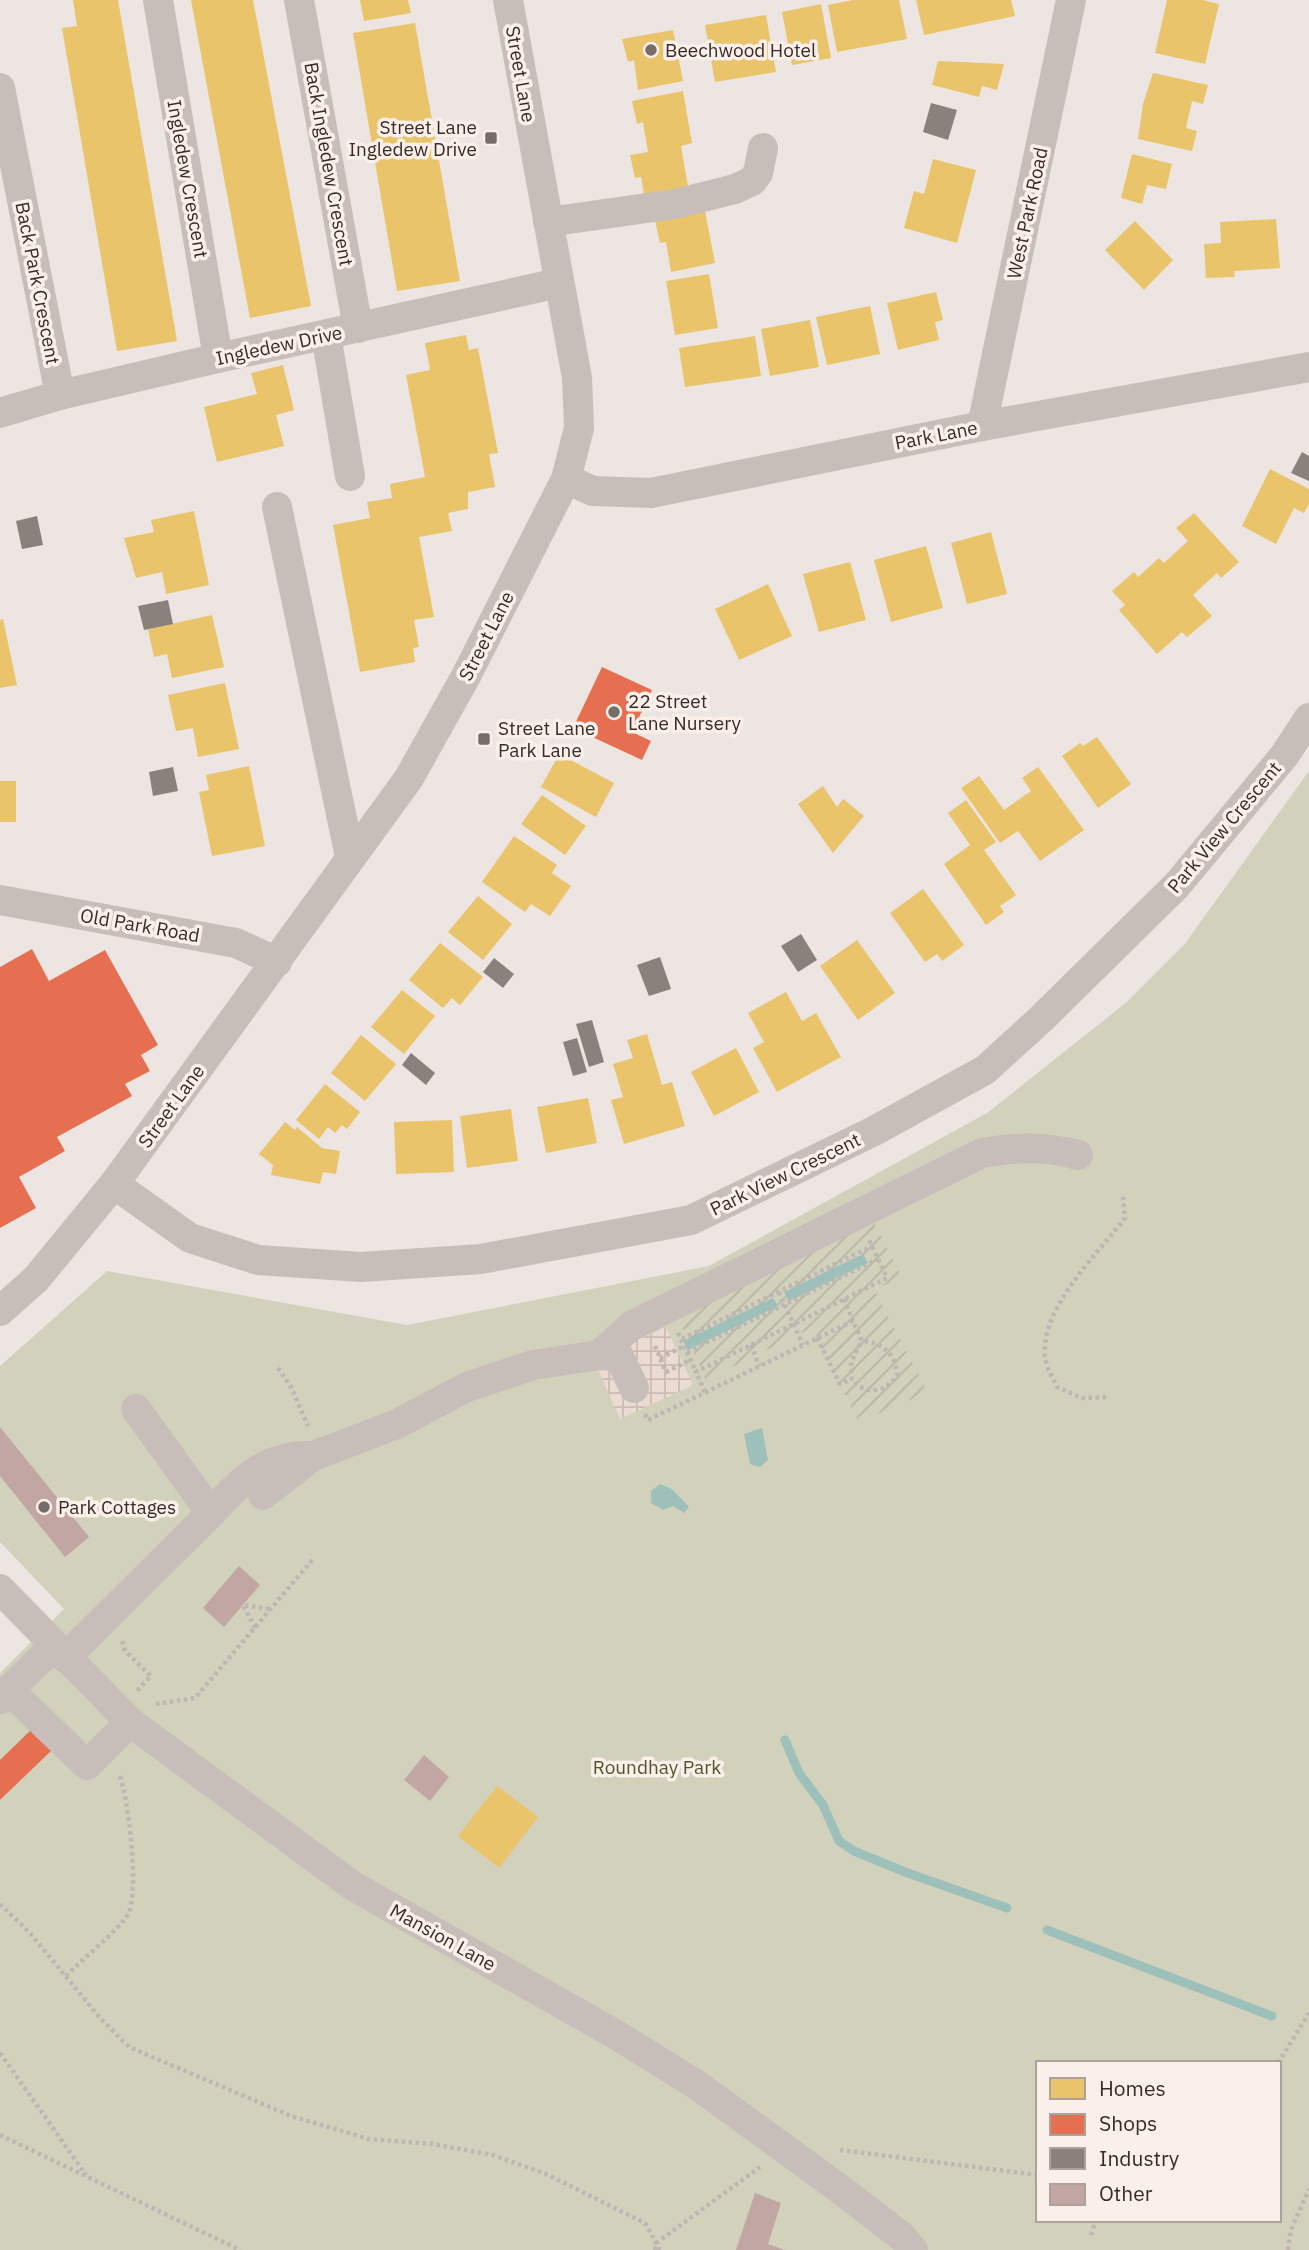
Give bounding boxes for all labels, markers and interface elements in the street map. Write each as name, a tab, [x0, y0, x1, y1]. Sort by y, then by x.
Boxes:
street label: Street Lane	[501, 24, 541, 124]
place label: Beechwood Hotel	[665, 38, 816, 62]
marker: Beechwood Hotel	[643, 42, 659, 58]
street label: Back Ingledew Crescent	[299, 60, 359, 268]
street label: Ingledew Crescent	[162, 98, 214, 260]
place label: Street Lane Ingledew Drive	[348, 115, 477, 161]
marker: Street Lane Ingledew Drive	[483, 130, 499, 146]
street label: West Park Road	[1001, 145, 1053, 281]
street label: Back Park Crescent	[10, 200, 66, 366]
street label: Ingledew Drive	[214, 320, 344, 370]
street label: Park Lane	[893, 415, 979, 455]
street label: Street Lane	[453, 587, 519, 685]
place label: 22 Street Lane Nursery	[628, 689, 741, 735]
marker: 22 Street Lane Nursery	[606, 704, 622, 720]
place label: Street Lane Park Lane	[498, 716, 595, 762]
marker: Street Lane Park Lane	[476, 731, 492, 747]
street label: Park View Crescent	[1162, 756, 1286, 898]
street label: Old Park Road	[78, 903, 202, 947]
street label: Street Lane	[133, 1060, 209, 1152]
street label: Park View Crescent	[706, 1127, 864, 1221]
place label: Park Cottages	[58, 1495, 176, 1519]
marker: Park Cottages	[36, 1499, 52, 1515]
park label: Roundhay Park	[593, 1755, 721, 1779]
street label: Mansion Lane	[386, 1898, 500, 1976]
legend	[1036, 2061, 1281, 2222]
text: Homes	[1099, 2074, 1166, 2102]
text: Shops	[1099, 2109, 1157, 2137]
text: Industry	[1099, 2144, 1180, 2172]
text: Other	[1099, 2179, 1153, 2207]

